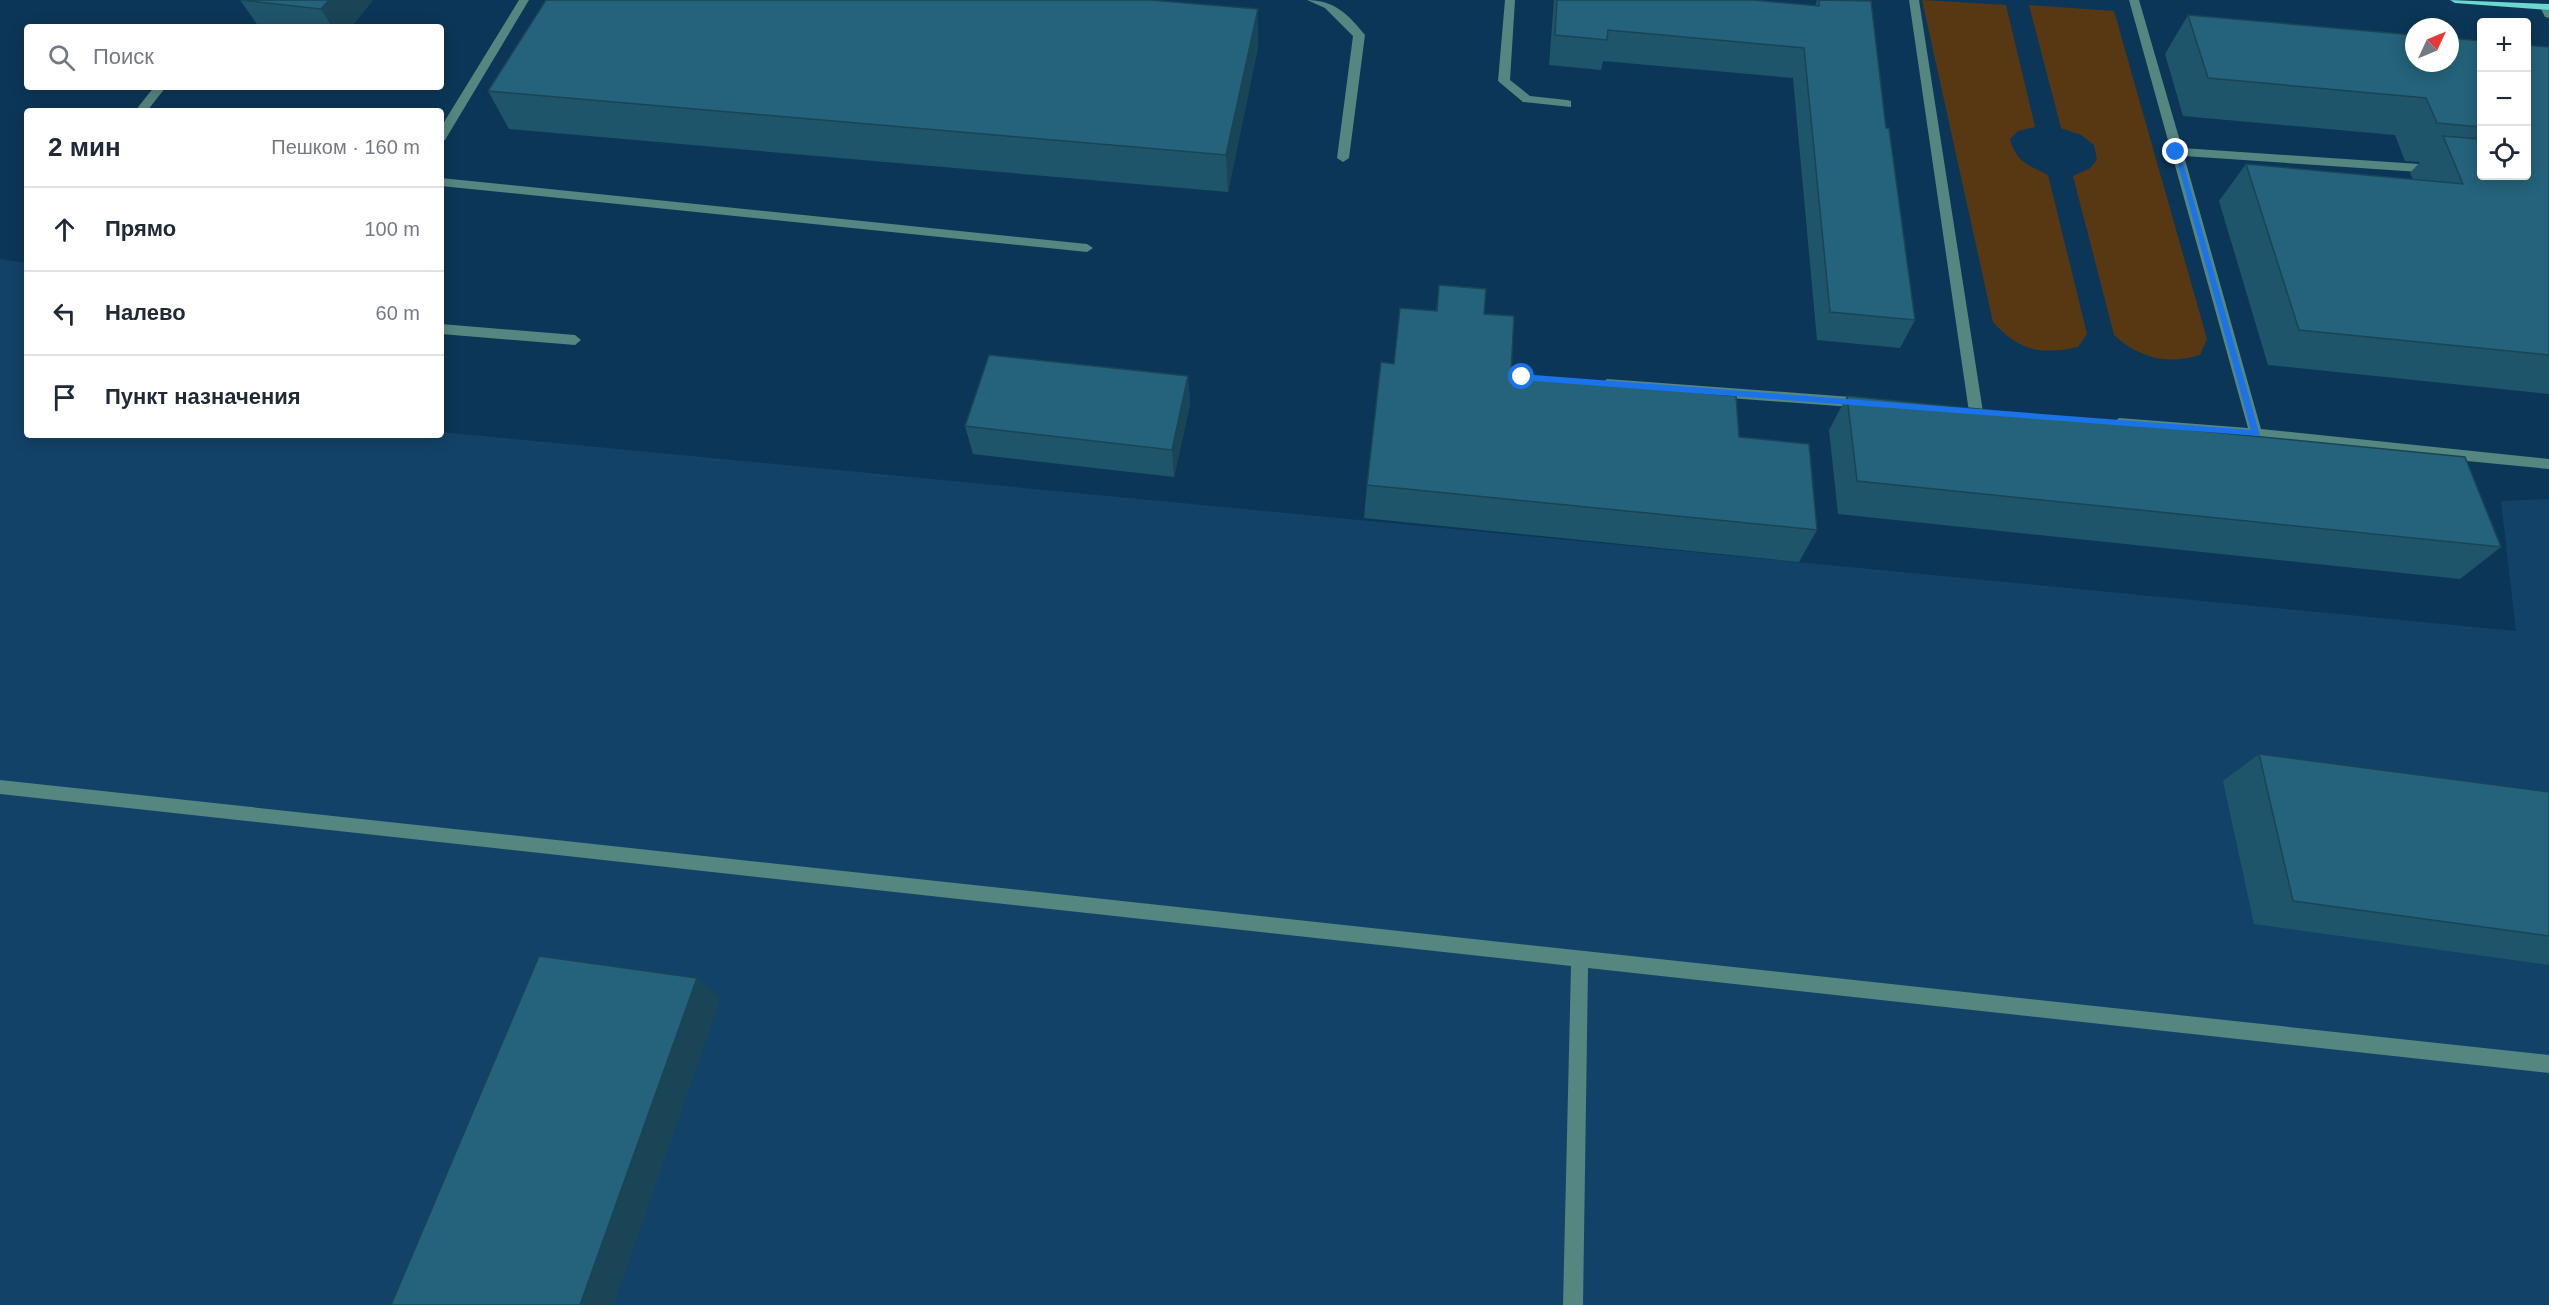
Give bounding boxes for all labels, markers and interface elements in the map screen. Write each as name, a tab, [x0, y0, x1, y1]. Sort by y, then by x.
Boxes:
north arrow	[2405, 18, 2459, 72]
map controls	[2477, 18, 2531, 180]
button: +	[2477, 18, 2531, 72]
search box	[24, 24, 444, 90]
icon: search	[45, 41, 78, 74]
text: Поиск	[93, 44, 154, 69]
button: −	[2477, 72, 2531, 126]
button: locate	[2477, 126, 2531, 180]
text: 2 мин	[48, 132, 121, 162]
text: Пешком · 160 m	[271, 136, 420, 158]
route end	[2162, 138, 2188, 164]
icon: ahead	[48, 213, 81, 246]
text: Прямо	[105, 216, 176, 241]
text: 100 m	[364, 218, 420, 240]
icon: left	[48, 297, 81, 330]
text: Налево	[105, 300, 186, 325]
text: 60 m	[376, 302, 420, 324]
route start	[1508, 363, 1534, 389]
icon: arrive	[48, 381, 81, 414]
text: Пункт назначения	[105, 384, 301, 409]

